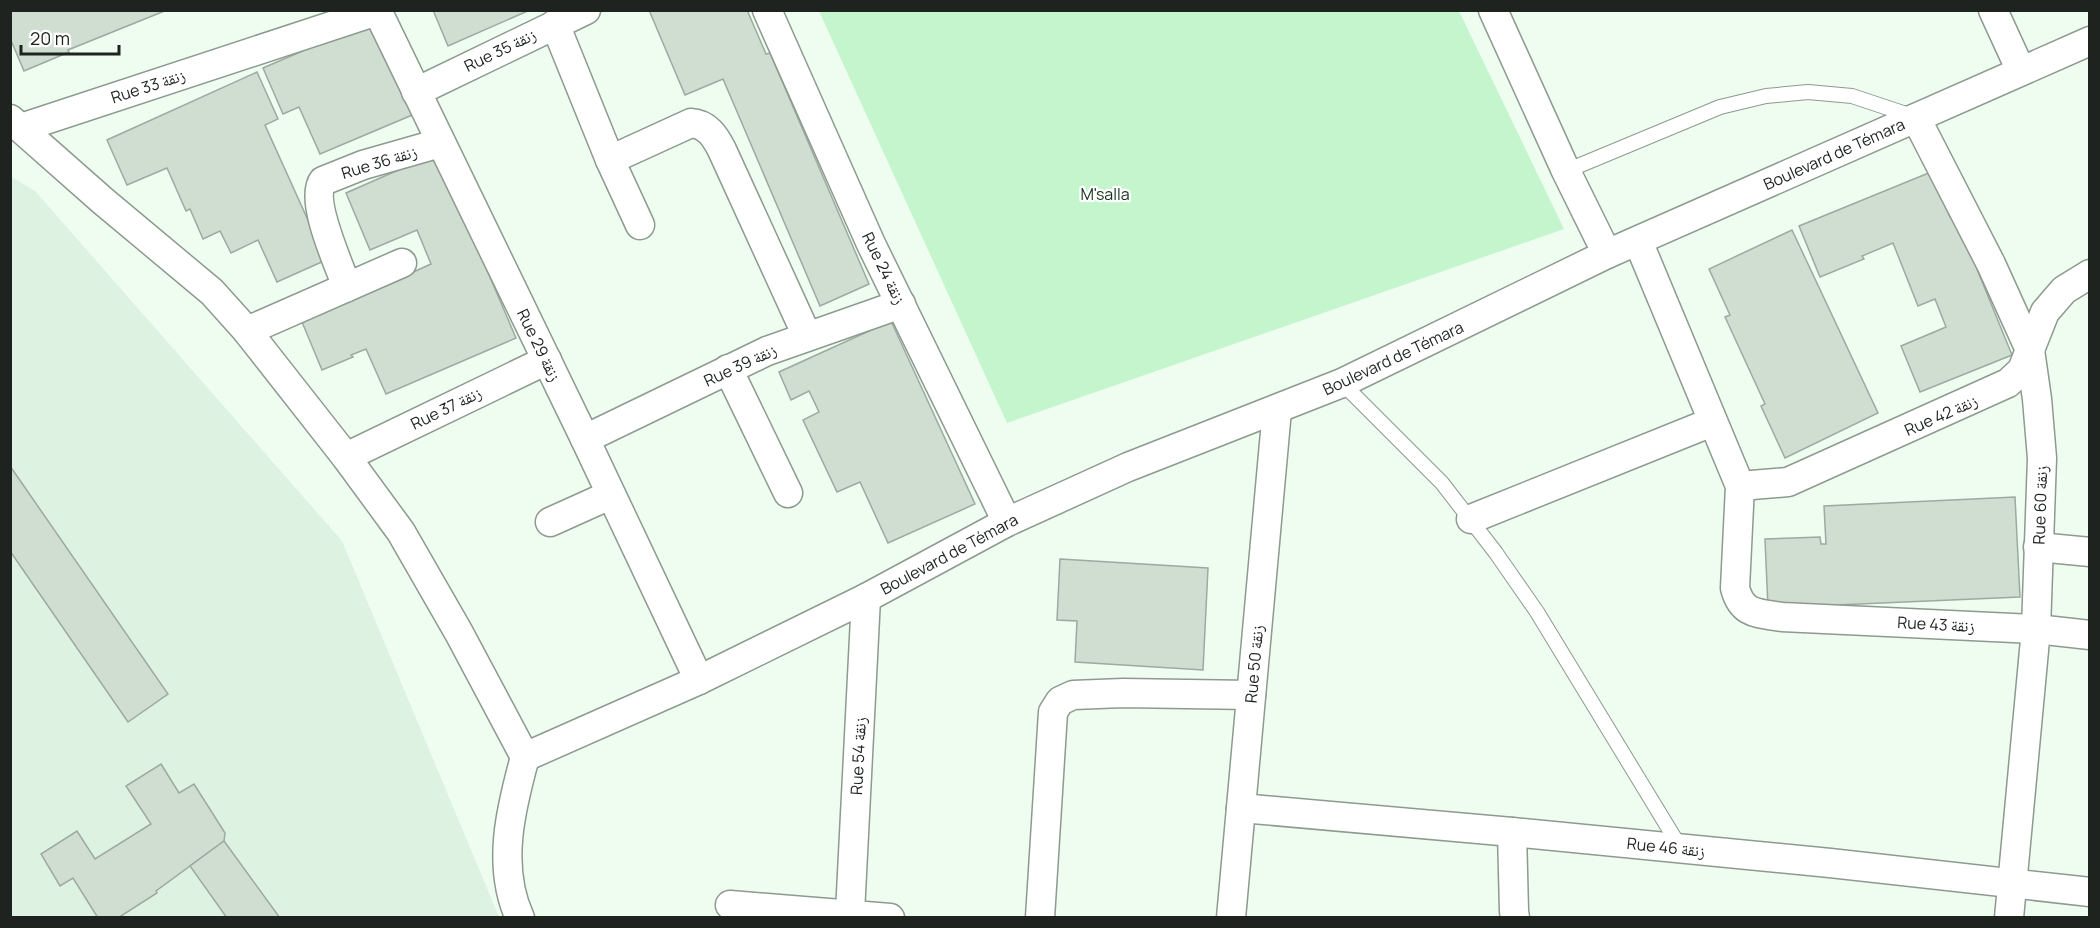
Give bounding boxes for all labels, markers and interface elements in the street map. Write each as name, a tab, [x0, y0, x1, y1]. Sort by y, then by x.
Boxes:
scale bar	[21, 18, 118, 56]
street label: Rue 35 زنقة	[460, 23, 540, 77]
text: 20 m	[30, 26, 70, 50]
street label: Rue 33 زنقة	[108, 64, 188, 108]
street label: Boulevard de Témara	[1760, 113, 1908, 195]
street label: Rue 36 زنقة	[338, 140, 420, 184]
park label: M'salla	[1080, 183, 1130, 205]
street label: Rue 24 زنقة	[857, 228, 911, 308]
street label: Rue 29 زنقة	[512, 305, 566, 385]
street label: Boulevard de Témara	[1319, 316, 1467, 400]
street label: Rue 39 زنقة	[700, 339, 780, 391]
street label: Rue 37 زنقة	[407, 381, 485, 435]
street label: Rue 42 زنقة	[1901, 389, 1981, 441]
street label: Rue 60 زنقة	[2028, 465, 2052, 545]
street label: Boulevard de Témara	[876, 508, 1022, 600]
street label: Rue 43 زنقة	[1897, 611, 1975, 637]
street label: Rue 50 زنقة	[1240, 624, 1268, 704]
street label: Rue 54 زنقة	[845, 716, 871, 796]
street label: Rue 46 زنقة	[1626, 832, 1706, 862]

